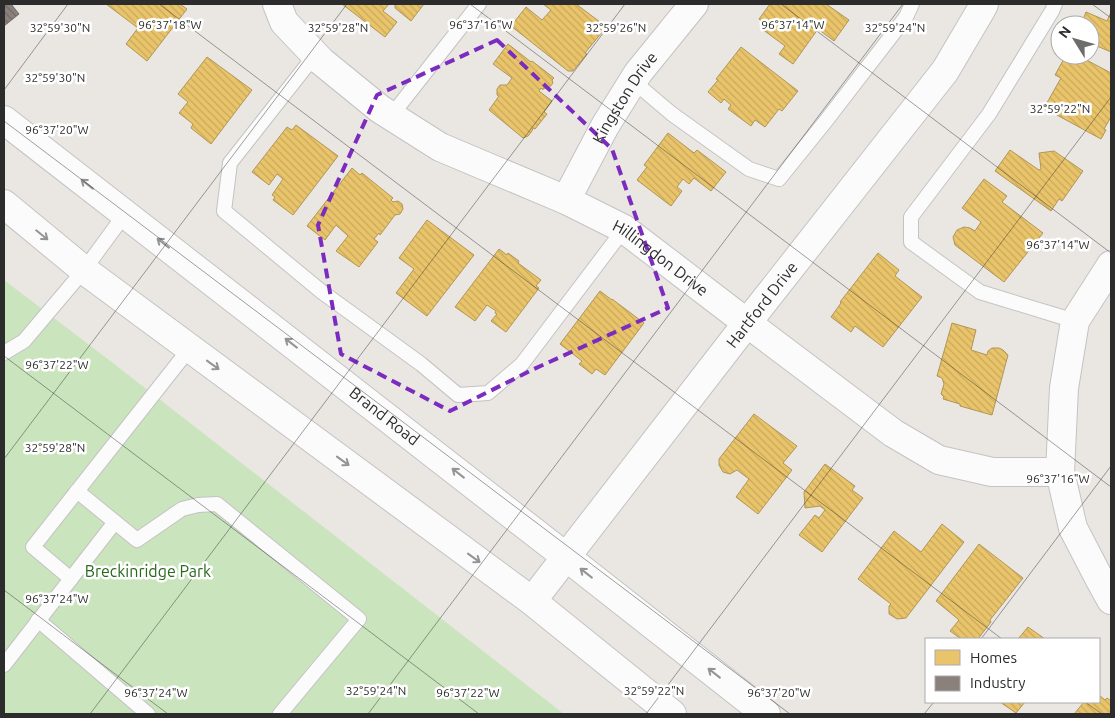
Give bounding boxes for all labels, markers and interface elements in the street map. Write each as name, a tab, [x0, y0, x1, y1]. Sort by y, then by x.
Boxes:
north arrow	[1050, 15, 1100, 65]
text: 96°37'18"W	[138, 18, 202, 31]
text: 96°37'16"W	[449, 18, 513, 31]
text: 96°37'14"W	[761, 18, 825, 31]
text: 32°59'30"N	[30, 21, 90, 34]
text: 32°59'28"N	[308, 21, 368, 34]
text: 32°59'26"N	[586, 21, 646, 34]
text: 32°59'24"N	[865, 21, 925, 34]
text: N	[1055, 23, 1074, 41]
street label: Kingston Drive	[588, 48, 661, 147]
text: 32°59'30"N	[25, 71, 85, 84]
text: 32°59'22"N	[1030, 102, 1090, 115]
text: 96°37'20"W	[25, 123, 89, 136]
one-way arrow	[81, 179, 94, 190]
street label: Hillingdon Drive	[610, 216, 712, 299]
one-way arrow	[35, 229, 48, 240]
one-way arrow	[157, 238, 170, 249]
text: 96°37'14"W	[1026, 238, 1090, 251]
street label: Hartford Drive	[722, 258, 801, 351]
one-way arrow	[284, 338, 298, 348]
text: 96°37'22"W	[25, 358, 89, 371]
one-way arrow	[206, 360, 220, 370]
street label: Brand Road	[346, 383, 423, 449]
text: 32°59'28"N	[25, 441, 85, 454]
one-way arrow	[336, 456, 350, 467]
one-way arrow	[451, 468, 465, 478]
text: 96°37'16"W	[1026, 472, 1090, 485]
one-way arrow	[467, 553, 481, 563]
park label: Breckinridge Park	[85, 562, 211, 580]
one-way arrow	[580, 567, 593, 578]
text: 96°37'24"W	[25, 592, 89, 605]
legend	[925, 638, 1100, 703]
text: Homes	[970, 649, 1017, 666]
one-way arrow	[708, 668, 721, 679]
text: Industry	[970, 674, 1025, 691]
text: 32°59'24"N	[346, 684, 406, 697]
text: 32°59'22"N	[624, 684, 684, 697]
text: 96°37'24"W	[124, 686, 188, 699]
text: 96°37'22"W	[436, 686, 500, 699]
text: 96°37'20"W	[747, 686, 811, 699]

